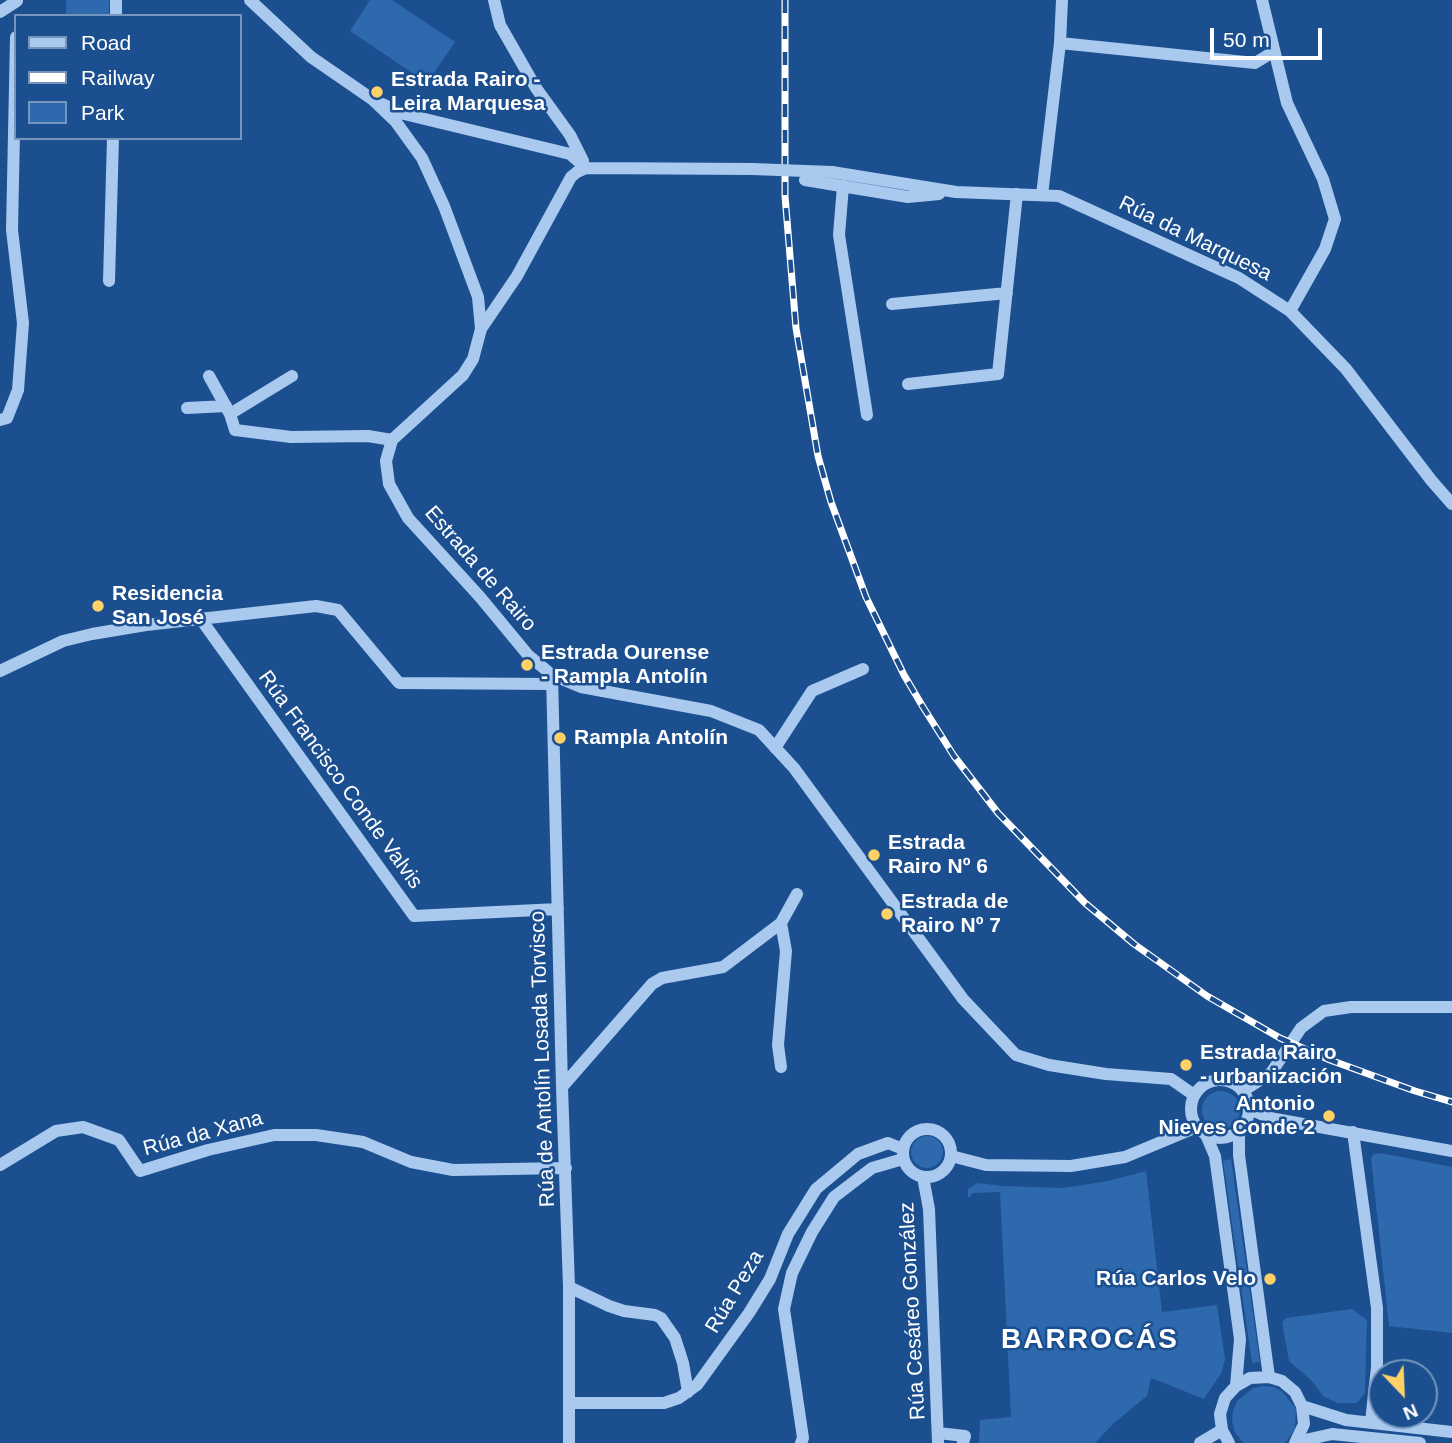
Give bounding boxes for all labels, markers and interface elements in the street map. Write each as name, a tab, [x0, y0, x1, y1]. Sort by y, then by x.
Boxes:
legend	[14, 14, 242, 140]
scale bar	[1214, 14, 1326, 58]
text: 50 m	[1223, 28, 1270, 51]
text: Road	[81, 31, 131, 54]
text: Railway	[81, 66, 155, 89]
place label: Estrada Rairo - Leira Marquesa	[391, 67, 545, 117]
marker: Estrada Rairo - Leira Marquesa	[369, 84, 385, 100]
text: Park	[81, 101, 124, 124]
street label: Rúa da Marquesa	[1114, 191, 1276, 287]
street label: Estrada de Rairo	[419, 501, 541, 637]
place label: Residencia San José	[112, 581, 223, 631]
marker: Residencia San José	[90, 598, 106, 614]
place label: Estrada Ourense - Rampla Antolín	[541, 640, 709, 690]
marker: Estrada Ourense - Rampla Antolín	[519, 657, 535, 673]
street label: Rúa Francisco Conde Valvis	[252, 666, 428, 894]
place label: Rampla Antolín	[574, 725, 728, 751]
marker: Rampla Antolín	[552, 730, 568, 746]
place label: Estrada Rairo Nº 6	[888, 830, 988, 880]
marker: Estrada Rairo Nº 6	[866, 847, 882, 863]
place label: Estrada de Rairo Nº 7	[901, 889, 1008, 939]
marker: Estrada de Rairo Nº 7	[879, 906, 895, 922]
street label: Rúa de Antolín Losada Torvisco	[525, 910, 561, 1208]
place label: Estrada Rairo - urbanización	[1200, 1040, 1342, 1090]
marker: Estrada Rairo - urbanización	[1178, 1057, 1194, 1073]
place label: Antonio Nieves Conde 2	[1159, 1091, 1315, 1141]
street label: Rúa da Xana	[141, 1106, 265, 1162]
marker: Antonio Nieves Conde 2	[1321, 1108, 1337, 1124]
street label: Rúa Cesáreo González	[895, 1201, 931, 1421]
street label: Rúa Peza	[700, 1246, 770, 1338]
place label: Rúa Carlos Velo	[1096, 1266, 1256, 1292]
marker: Rúa Carlos Velo	[1262, 1271, 1278, 1287]
district label: BARROCÁS	[1002, 1323, 1178, 1357]
north arrow	[1368, 1359, 1438, 1429]
text: N	[1400, 1400, 1421, 1424]

